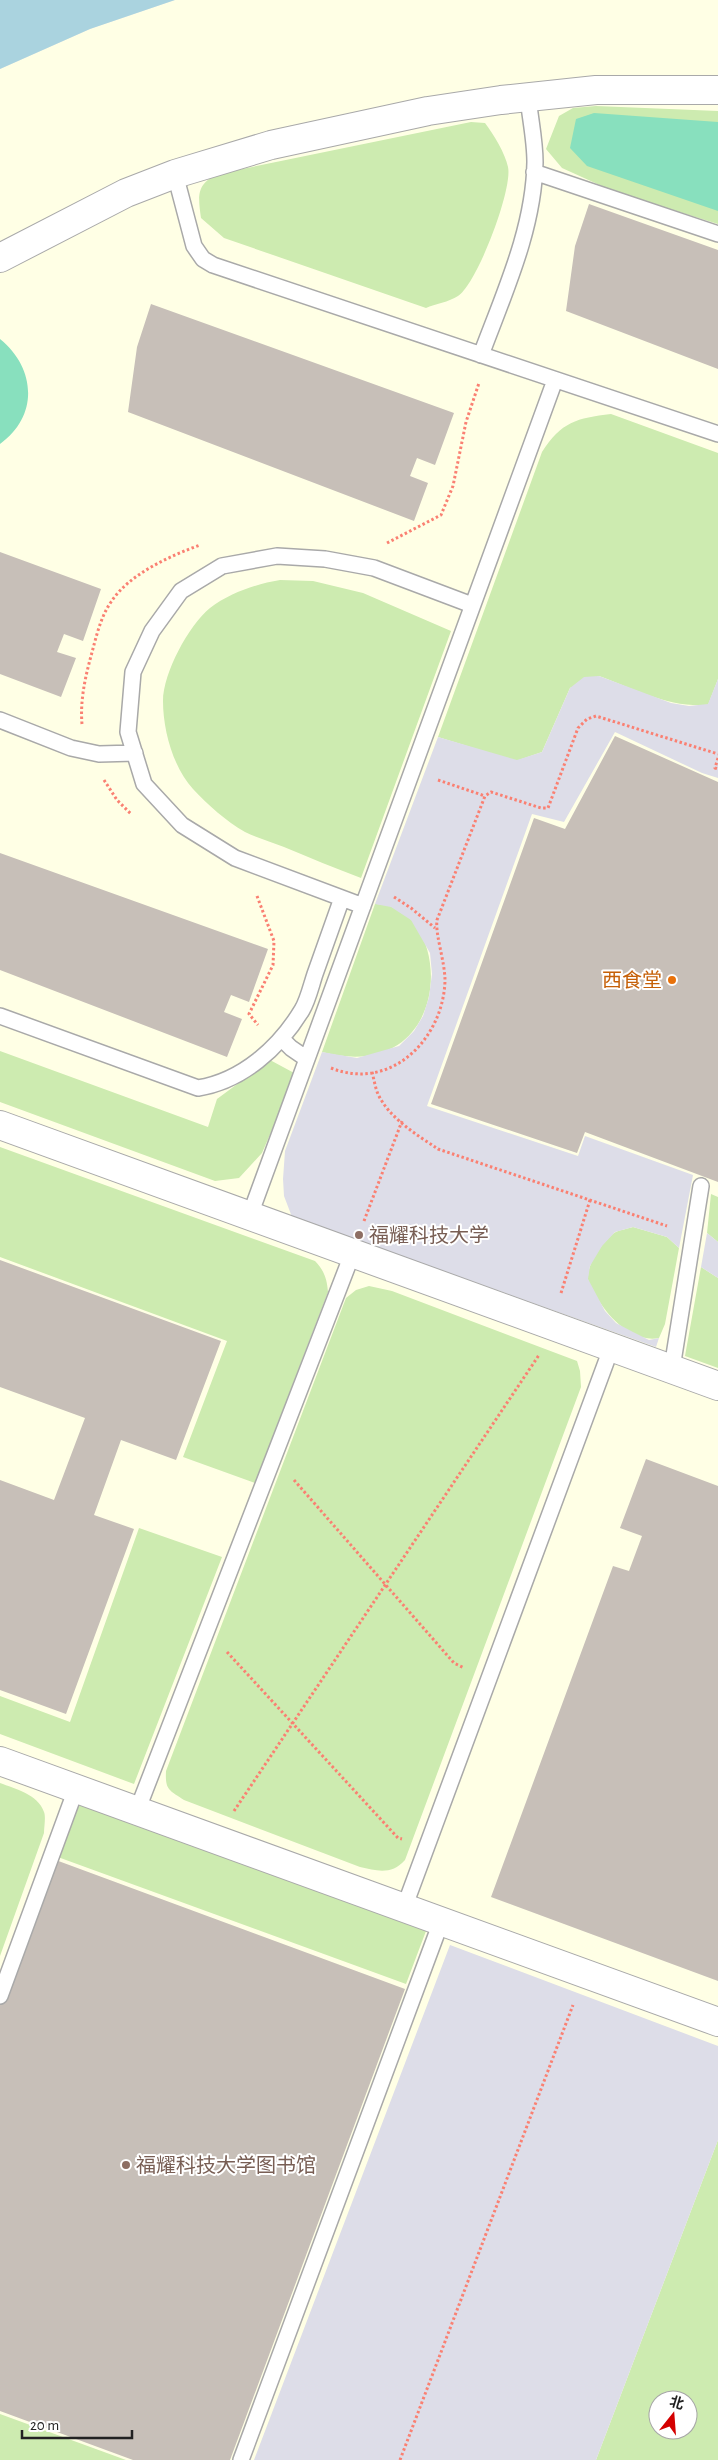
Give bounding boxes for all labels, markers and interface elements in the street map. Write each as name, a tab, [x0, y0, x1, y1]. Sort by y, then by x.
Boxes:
place label: 西食堂	[602, 970, 662, 991]
marker: 西食堂	[666, 974, 678, 986]
place label: 福耀科技大学	[369, 1225, 489, 1246]
marker: 福耀科技大学	[353, 1229, 365, 1241]
place label: 福耀科技大学图书馆	[136, 2154, 316, 2176]
marker: 福耀科技大学图书馆	[120, 2159, 132, 2171]
north arrow	[648, 2390, 698, 2440]
text: 北	[668, 2394, 686, 2412]
scale bar	[22, 2408, 132, 2440]
text: 20 m	[30, 2418, 59, 2433]

